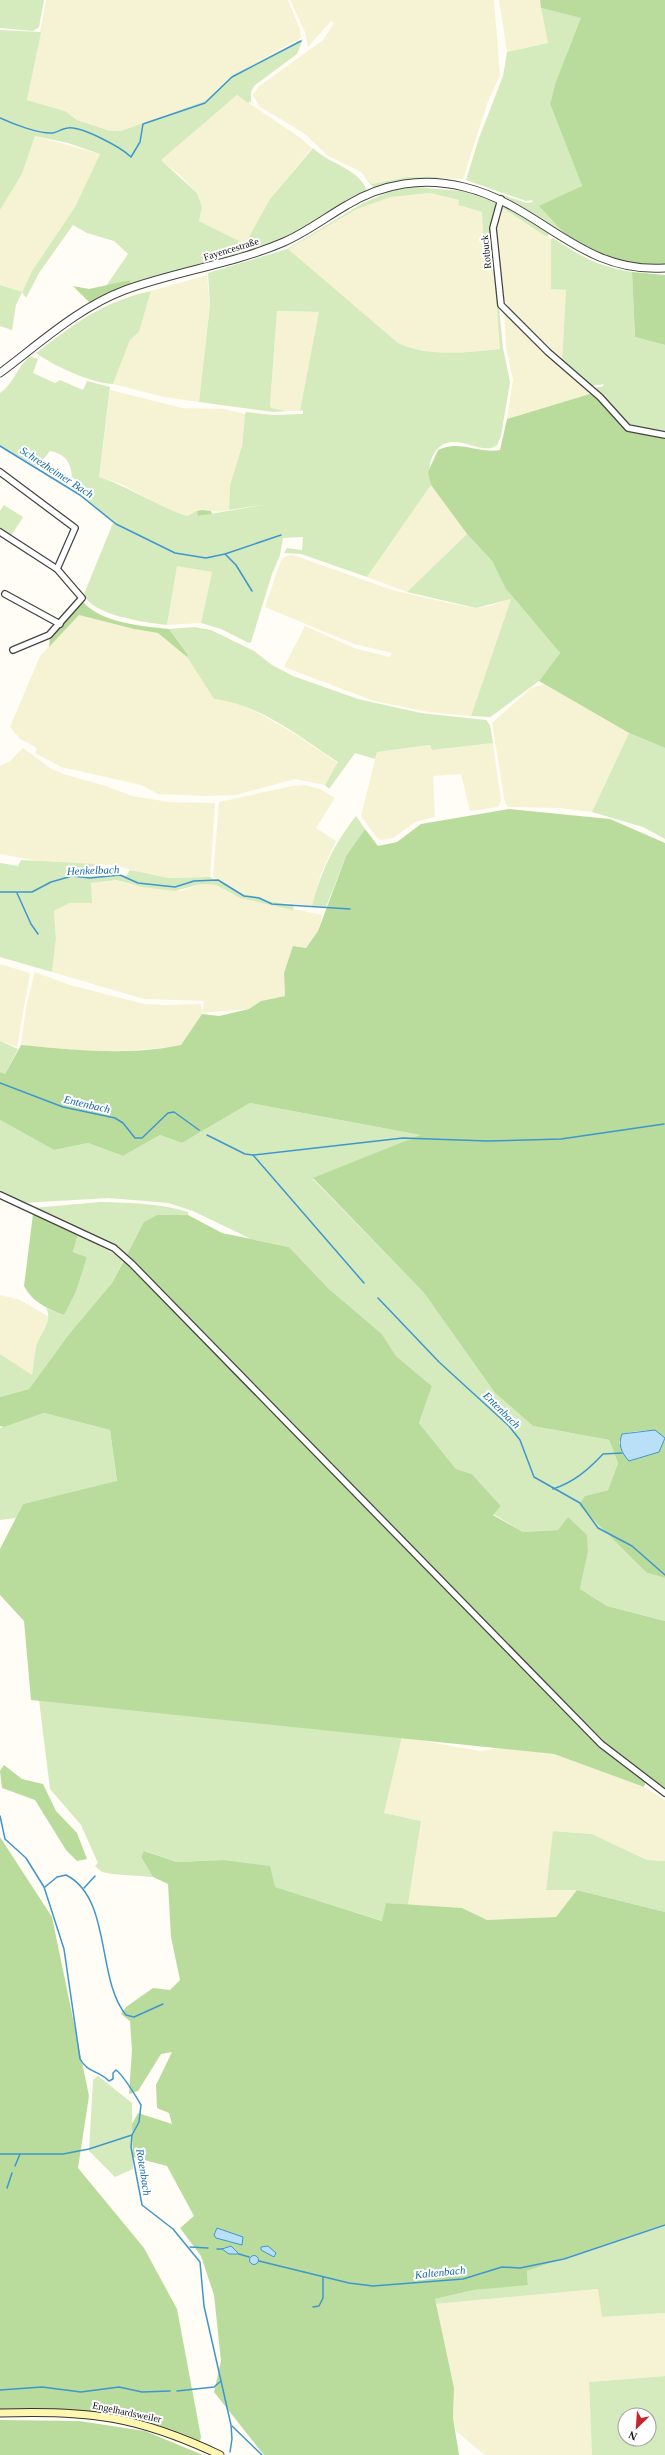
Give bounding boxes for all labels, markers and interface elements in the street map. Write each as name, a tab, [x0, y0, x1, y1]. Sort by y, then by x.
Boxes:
street label: Fayencestraße	[202, 235, 260, 263]
street label: Rotbuck	[479, 235, 493, 269]
water label: Schrezheimer Bach	[18, 444, 96, 500]
water label: Henkelbach	[66, 863, 120, 877]
water label: Entenbach	[62, 1093, 112, 1115]
water label: Entenbach	[480, 1388, 523, 1431]
water label: Rotenbach	[134, 2147, 154, 2197]
water label: Kaltenbach	[413, 2263, 466, 2281]
street label: Engelhardsweiler	[92, 2399, 163, 2425]
north arrow	[617, 2407, 657, 2447]
text: N	[627, 2429, 639, 2443]

